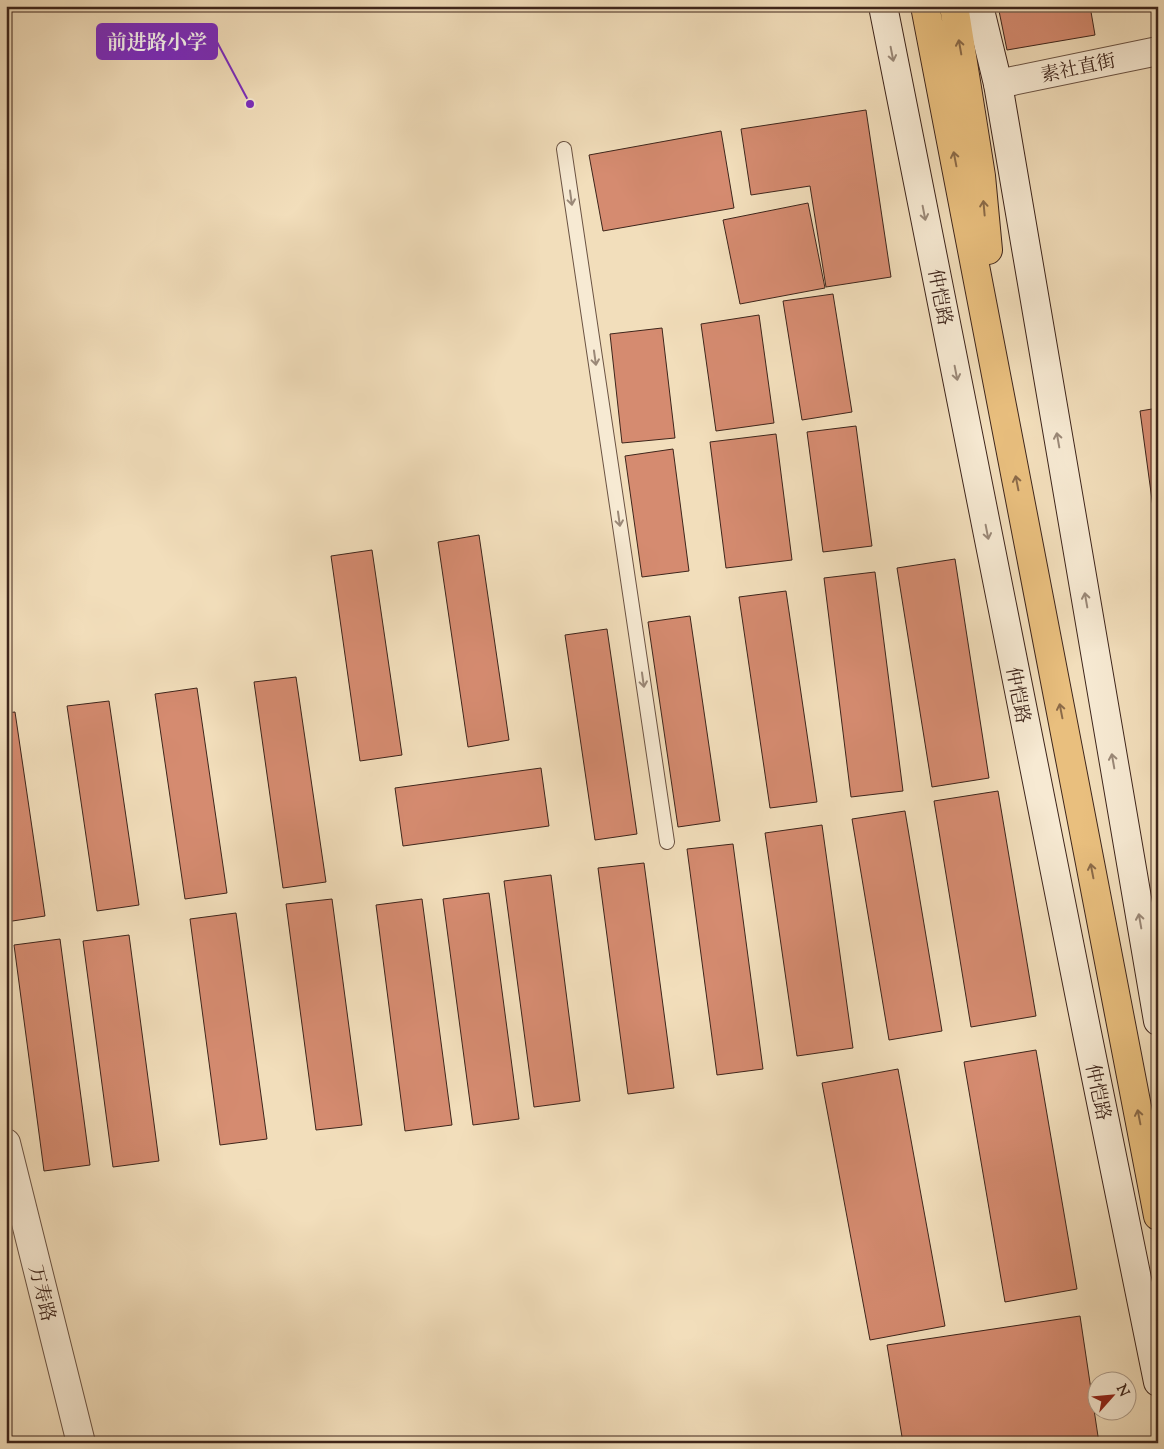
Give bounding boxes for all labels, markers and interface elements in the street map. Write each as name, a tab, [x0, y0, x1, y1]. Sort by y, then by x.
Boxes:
callout: 前进路小学	[97, 24, 217, 59]
text: 前进路小学	[107, 30, 207, 59]
one-way arrow	[955, 39, 965, 55]
one-way arrow	[888, 46, 898, 62]
street label: 素社直街	[1039, 48, 1119, 91]
one-way arrow	[949, 151, 959, 167]
one-way arrow	[566, 189, 576, 205]
one-way arrow	[979, 200, 989, 216]
one-way arrow	[920, 205, 929, 221]
street label: 仲恺路	[920, 267, 957, 328]
one-way arrow	[590, 350, 600, 366]
one-way arrow	[951, 364, 961, 380]
one-way arrow	[1053, 433, 1063, 449]
one-way arrow	[1012, 476, 1022, 492]
one-way arrow	[614, 511, 624, 527]
one-way arrow	[983, 524, 993, 540]
one-way arrow	[1080, 593, 1090, 609]
street label: 仲恺路	[998, 665, 1035, 726]
one-way arrow	[638, 671, 648, 687]
one-way arrow	[1056, 704, 1065, 720]
one-way arrow	[1108, 753, 1118, 769]
one-way arrow	[1086, 864, 1096, 880]
one-way arrow	[1135, 913, 1145, 929]
street label: 仲恺路	[1077, 1062, 1116, 1123]
one-way arrow	[1133, 1109, 1143, 1125]
street label: 万寿路	[21, 1263, 61, 1325]
north arrow	[1086, 1372, 1136, 1422]
text: N	[1110, 1381, 1133, 1401]

